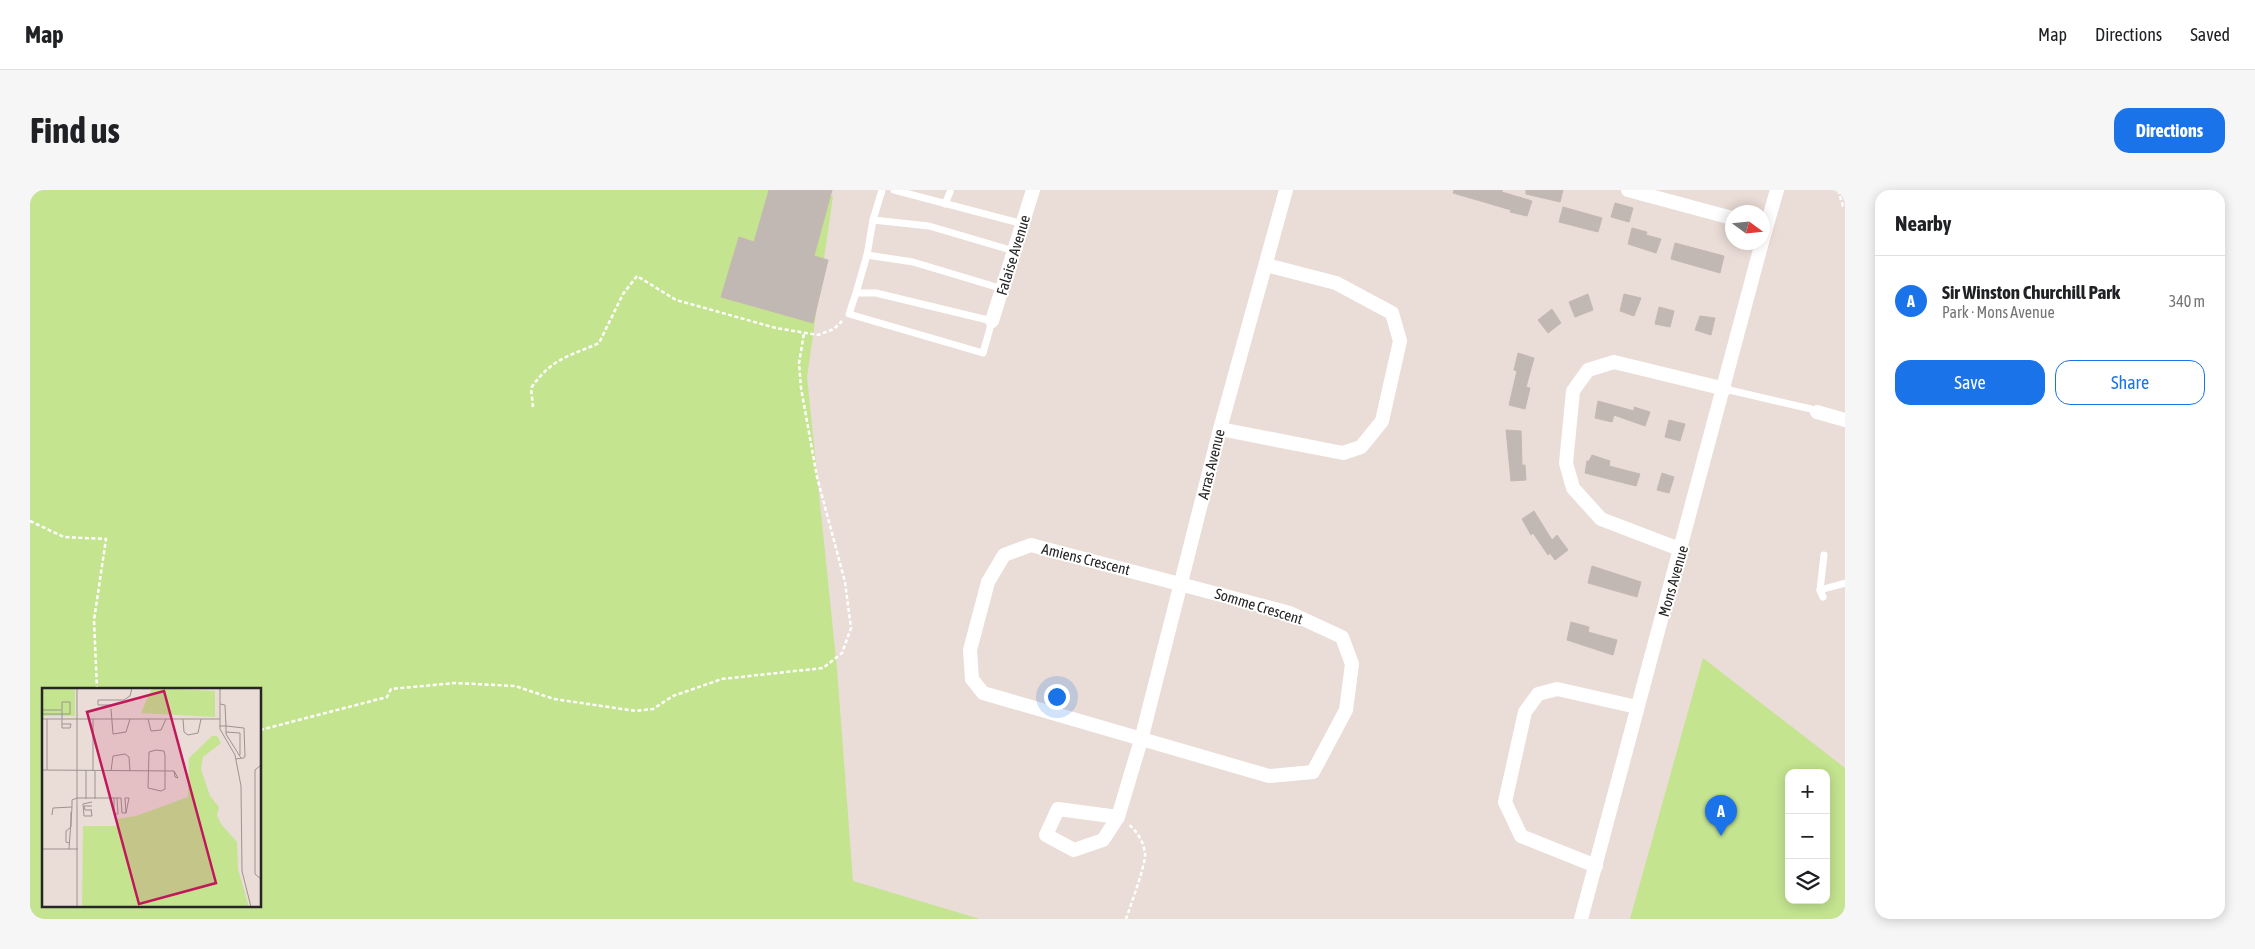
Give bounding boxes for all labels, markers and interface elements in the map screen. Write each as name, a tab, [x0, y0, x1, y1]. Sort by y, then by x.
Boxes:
text: Map	[25, 21, 64, 48]
text: Map	[2038, 24, 2067, 45]
text: Directions	[2095, 24, 2162, 45]
text: Saved	[2190, 24, 2230, 45]
button: Directions	[2114, 108, 2225, 153]
text: Find us	[30, 110, 120, 150]
north arrow	[1725, 205, 1770, 250]
text: Nearby	[1895, 211, 1951, 235]
street label: Falaise Avenue	[993, 213, 1033, 297]
text: Sir Winston Churchill Park	[1942, 281, 2120, 303]
text: A	[1907, 292, 1915, 310]
text: 340 m	[2169, 292, 2205, 310]
text: Park · Mons Avenue	[1942, 303, 2055, 321]
button: Save	[1895, 360, 2045, 405]
button: Share	[2055, 360, 2205, 405]
street label: Arras Avenue	[1194, 427, 1228, 501]
street label: Amiens Crescent	[1040, 540, 1132, 578]
street label: Mons Avenue	[1655, 543, 1691, 619]
street label: Somme Crescent	[1213, 585, 1305, 627]
your location	[1044, 684, 1070, 710]
inset map	[42, 688, 261, 906]
map controls	[1785, 769, 1830, 904]
button: +	[1785, 769, 1830, 814]
pin: A	[1705, 795, 1737, 836]
button: −	[1785, 814, 1830, 859]
button: layers	[1785, 859, 1830, 904]

